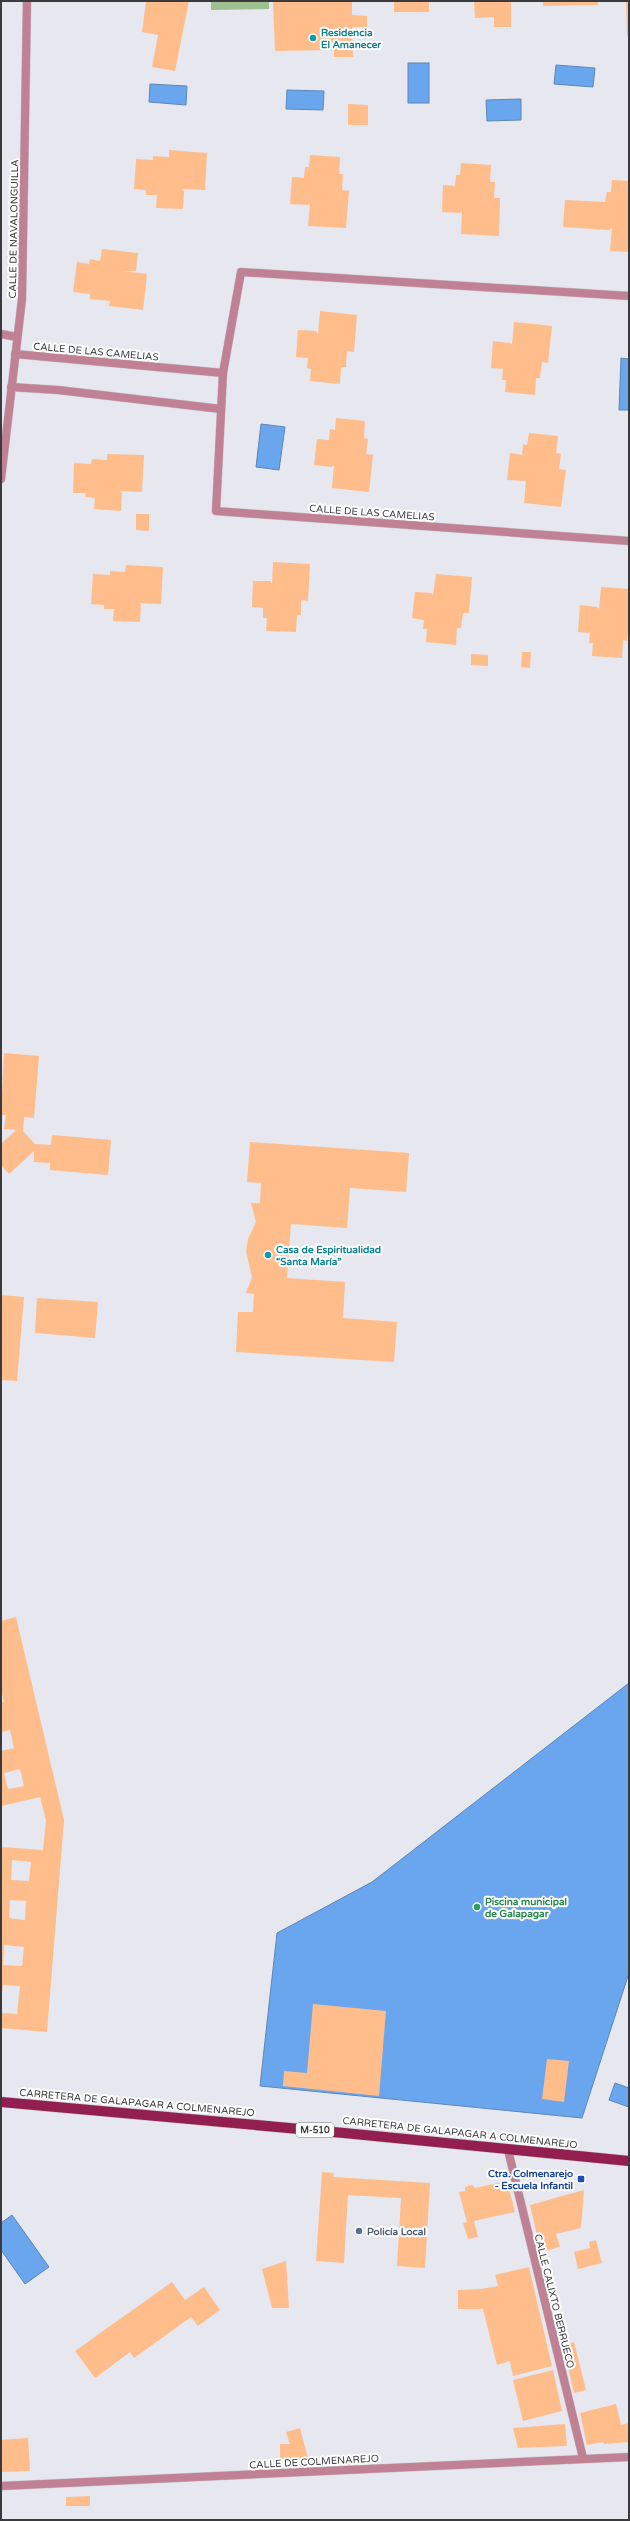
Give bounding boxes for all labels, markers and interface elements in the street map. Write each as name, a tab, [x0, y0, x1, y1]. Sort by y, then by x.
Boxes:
place label: Residencia El Amanecer	[321, 27, 381, 51]
marker: Residencia El Amanecer	[308, 33, 318, 43]
street label: CALLE DE NAVALONGUILLA	[7, 159, 21, 299]
street label: CALLE DE LAS CAMELIAS	[33, 341, 159, 363]
street label: CALLE DE LAS CAMELIAS	[309, 503, 435, 523]
place label: Casa de Espiritualidad “Santa María”	[276, 1244, 381, 1268]
marker: Casa de Espiritualidad “Santa María”	[263, 1250, 273, 1260]
place label: Piscina municipal de Galapagar	[485, 1896, 567, 1920]
marker: Piscina municipal de Galapagar	[472, 1902, 482, 1912]
street label: CARRETERA DE GALAPAGAR A COLMENAREJO	[19, 2087, 255, 2119]
street label: CARRETERA DE GALAPAGAR A COLMENAREJO	[342, 2115, 578, 2151]
road number: M-510	[296, 2123, 334, 2137]
place label: Ctra. Colmenarejo - Escuela Infantil	[488, 2168, 573, 2192]
marker: Ctra. Colmenarejo - Escuela Infantil	[576, 2174, 586, 2184]
marker: Policía Local	[354, 2226, 364, 2236]
place label: Policía Local	[367, 2226, 426, 2238]
street label: CALLE CALIXTO BERRUECO	[532, 2233, 577, 2370]
street label: CALLE DE COLMENAREJO	[249, 2453, 379, 2471]

